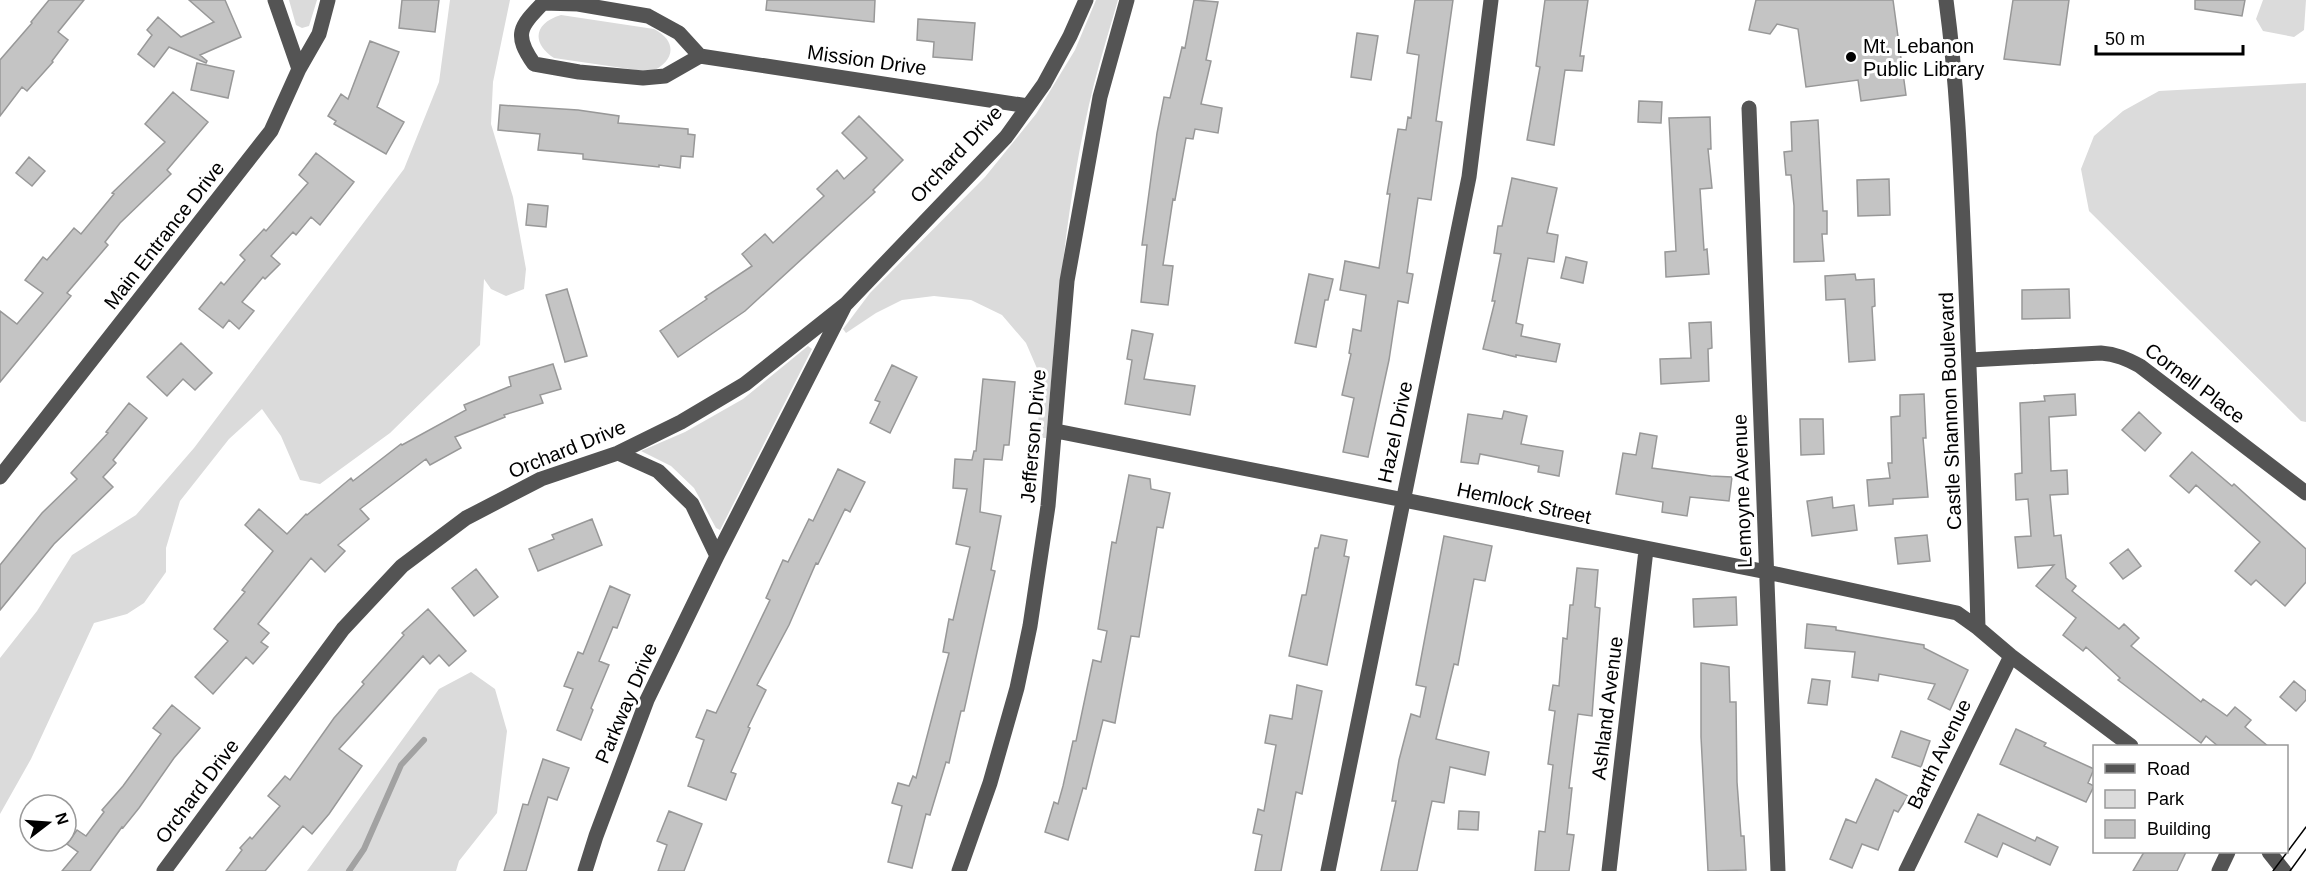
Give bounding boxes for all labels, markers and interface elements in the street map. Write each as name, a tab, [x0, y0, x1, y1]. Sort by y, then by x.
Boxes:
scale bar	[2096, 18, 2243, 56]
text: 50 m	[2105, 29, 2145, 49]
place label: Mt. Lebanon Public Library	[1863, 35, 1984, 80]
street label: Mission Drive	[806, 41, 928, 79]
marker: Mt. Lebanon Public Library	[1844, 50, 1858, 64]
street label: Orchard Drive	[906, 101, 1006, 207]
street label: Main Entrance Drive	[100, 157, 228, 313]
street label: Castle Shannon Boulevard	[1935, 292, 1965, 530]
street label: Cornell Place	[2141, 338, 2249, 428]
street label: Jefferson Drive	[1016, 368, 1050, 504]
street label: Hazel Drive	[1373, 379, 1417, 485]
street label: Lemoyne Avenue	[1728, 414, 1756, 568]
street label: Orchard Drive	[505, 415, 629, 483]
street label: Hemlock Street	[1455, 478, 1594, 528]
street label: Ashland Avenue	[1587, 635, 1627, 781]
street label: Parkway Drive	[591, 639, 661, 767]
street label: Barth Avenue	[1903, 695, 1975, 813]
street label: Orchard Drive	[151, 735, 243, 847]
legend	[2093, 745, 2288, 853]
text: Road	[2147, 759, 2190, 779]
text: Park	[2147, 789, 2185, 809]
north arrow	[18, 793, 78, 853]
text: N	[52, 811, 72, 827]
text: Building	[2147, 819, 2211, 839]

